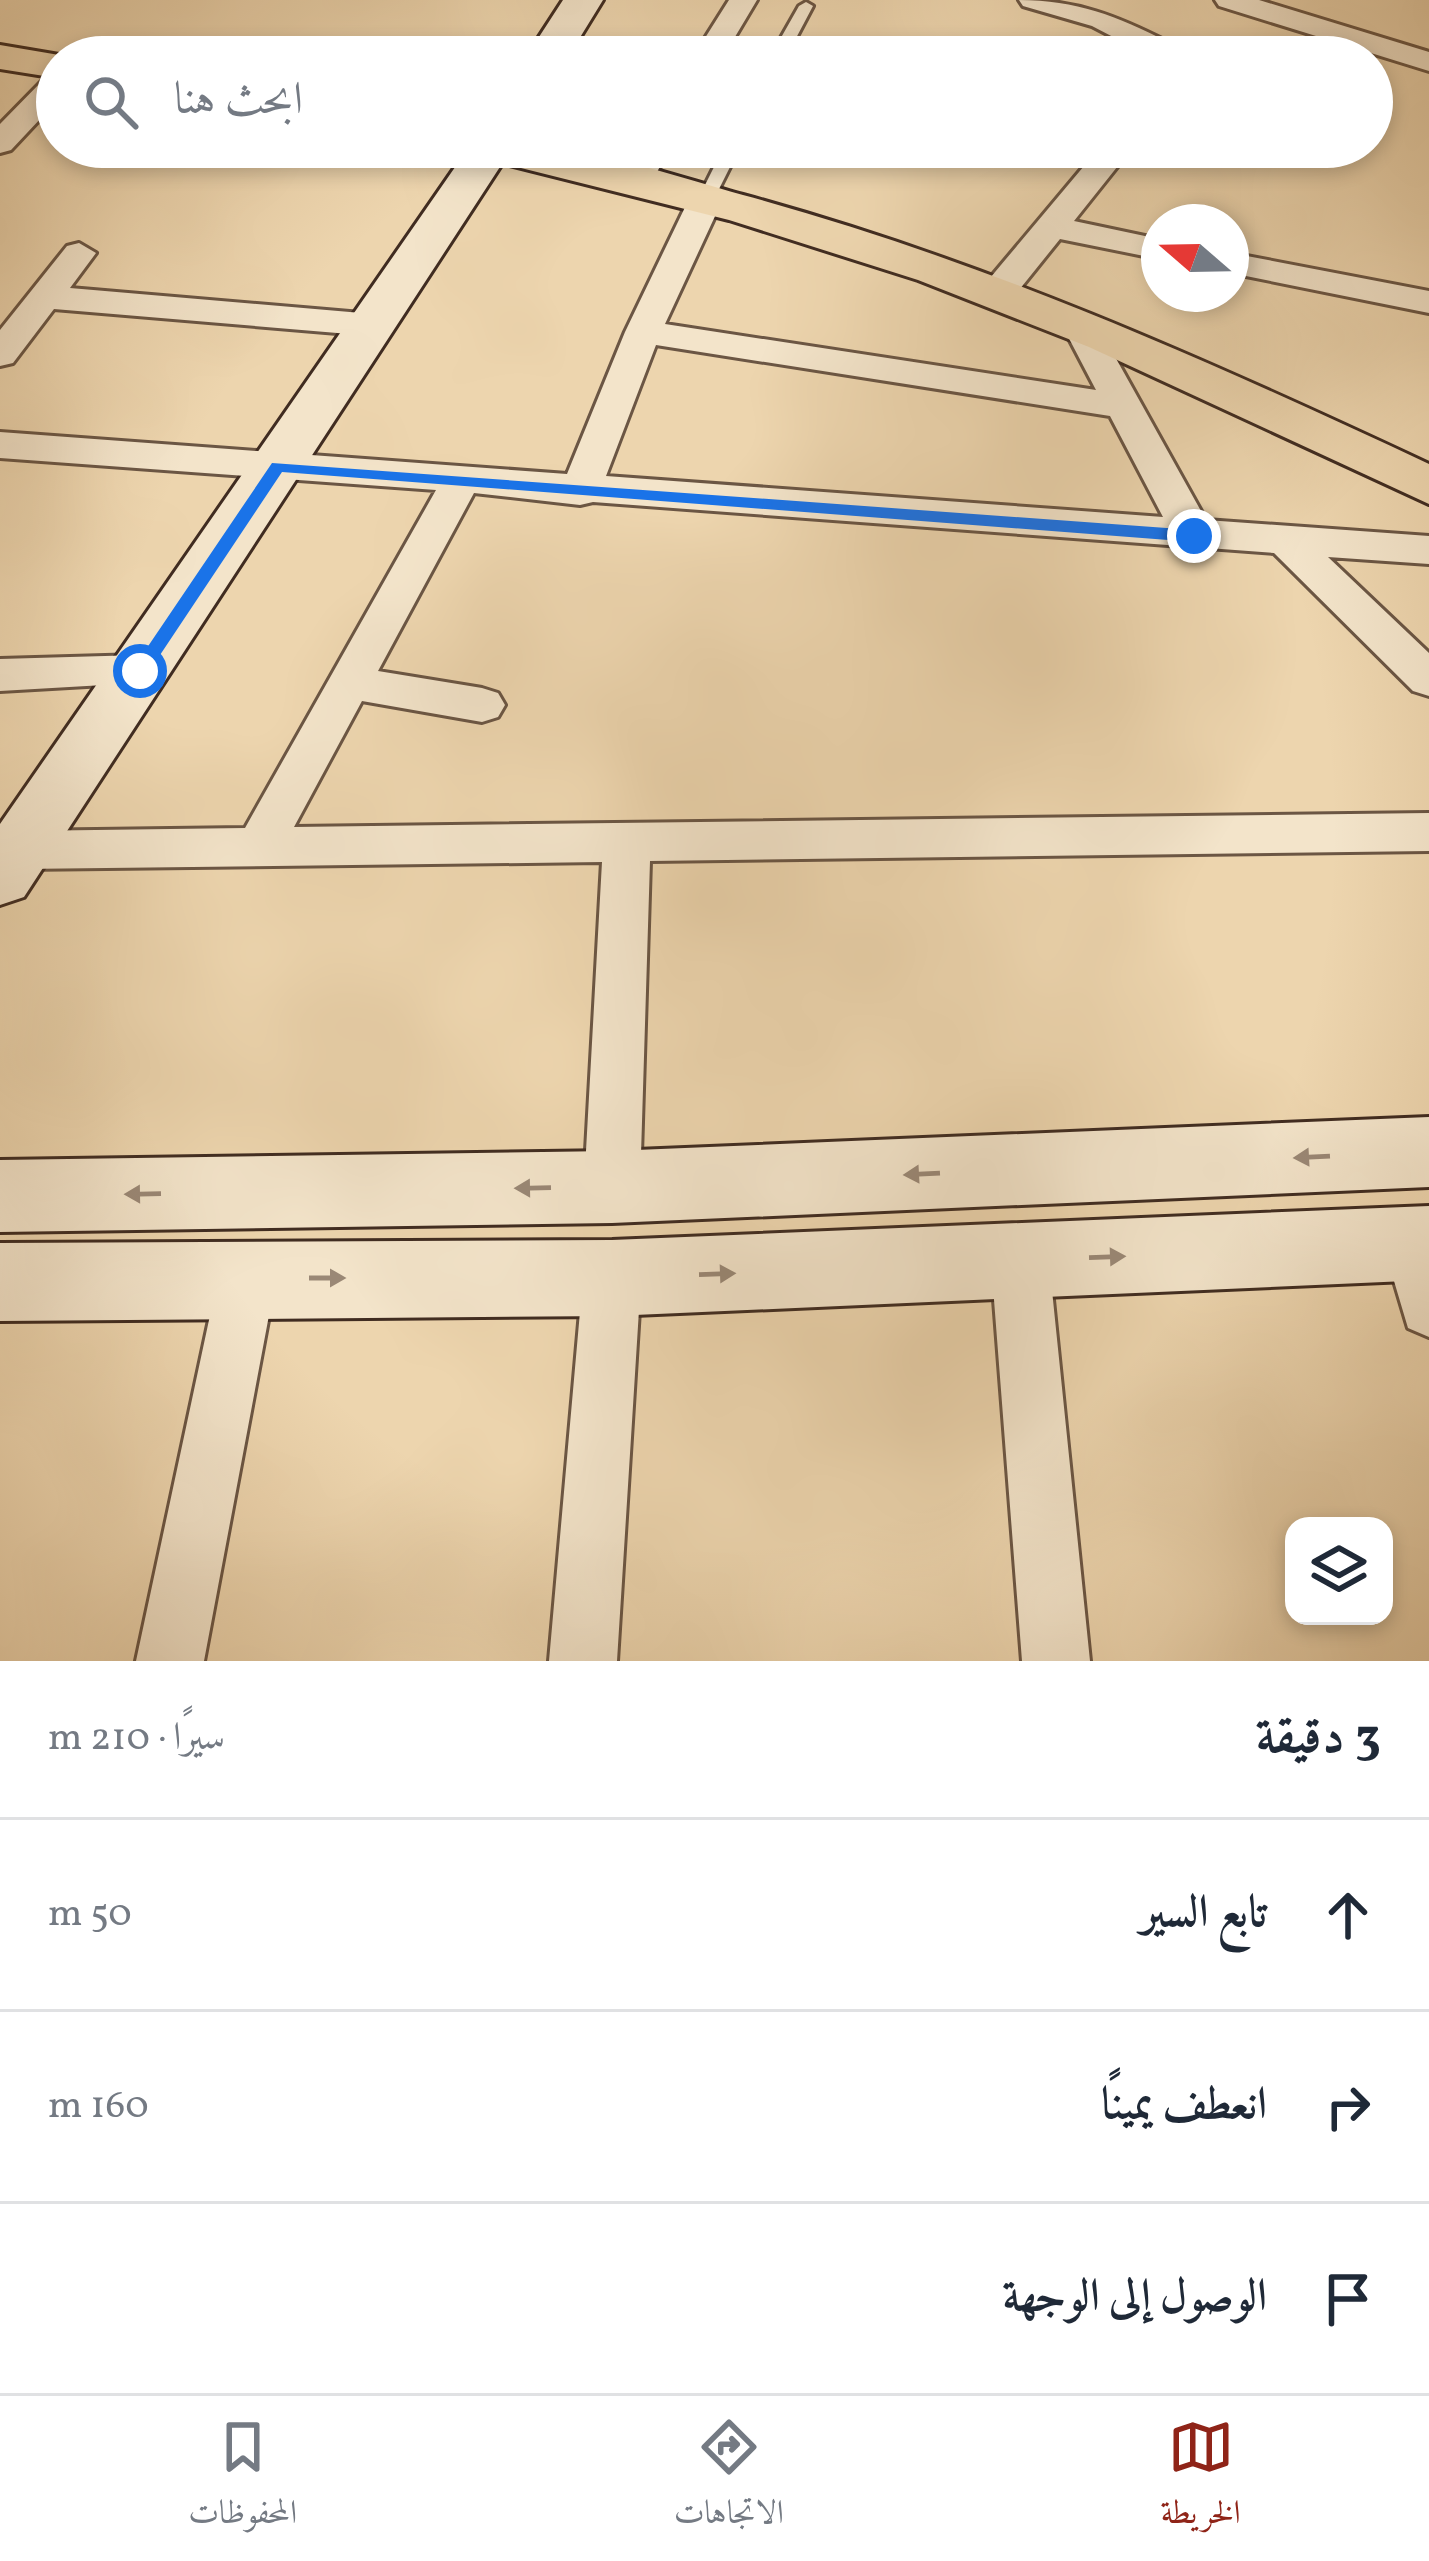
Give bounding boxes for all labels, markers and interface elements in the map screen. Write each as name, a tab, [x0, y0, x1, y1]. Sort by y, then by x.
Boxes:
search box	[36, 36, 1393, 168]
icon: search	[78, 69, 144, 135]
text: ابحث هنا	[174, 70, 303, 133]
north arrow	[1141, 204, 1249, 312]
route end	[1167, 509, 1221, 563]
route start	[113, 644, 167, 698]
one-way arrow	[1292, 1148, 1330, 1167]
one-way arrow	[903, 1165, 941, 1184]
one-way arrow	[513, 1179, 551, 1198]
one-way arrow	[123, 1184, 161, 1204]
one-way arrow	[1088, 1247, 1126, 1266]
one-way arrow	[699, 1264, 737, 1283]
one-way arrow	[309, 1268, 347, 1288]
map controls	[1285, 1517, 1393, 1625]
button: layers	[1285, 1517, 1393, 1625]
text: 3 دقيقة	[1256, 1703, 1381, 1774]
text: سيرًا · 210 m	[48, 1712, 225, 1766]
icon: ahead	[1315, 1882, 1381, 1948]
text: تابع السير	[1141, 1883, 1267, 1946]
text: 50 m	[48, 1888, 132, 1942]
icon: right	[1315, 2074, 1381, 2140]
text: انعطف يمينًا	[1101, 2075, 1267, 2138]
text: 160 m	[48, 2080, 149, 2134]
icon: arrive	[1315, 2266, 1381, 2332]
text: الوصول إلى الوجهة	[1002, 2267, 1267, 2330]
tab: المحفوظات	[188, 2414, 297, 2544]
tab: الاتجاهات	[674, 2414, 784, 2544]
tab: الخريطة	[1160, 2414, 1241, 2544]

